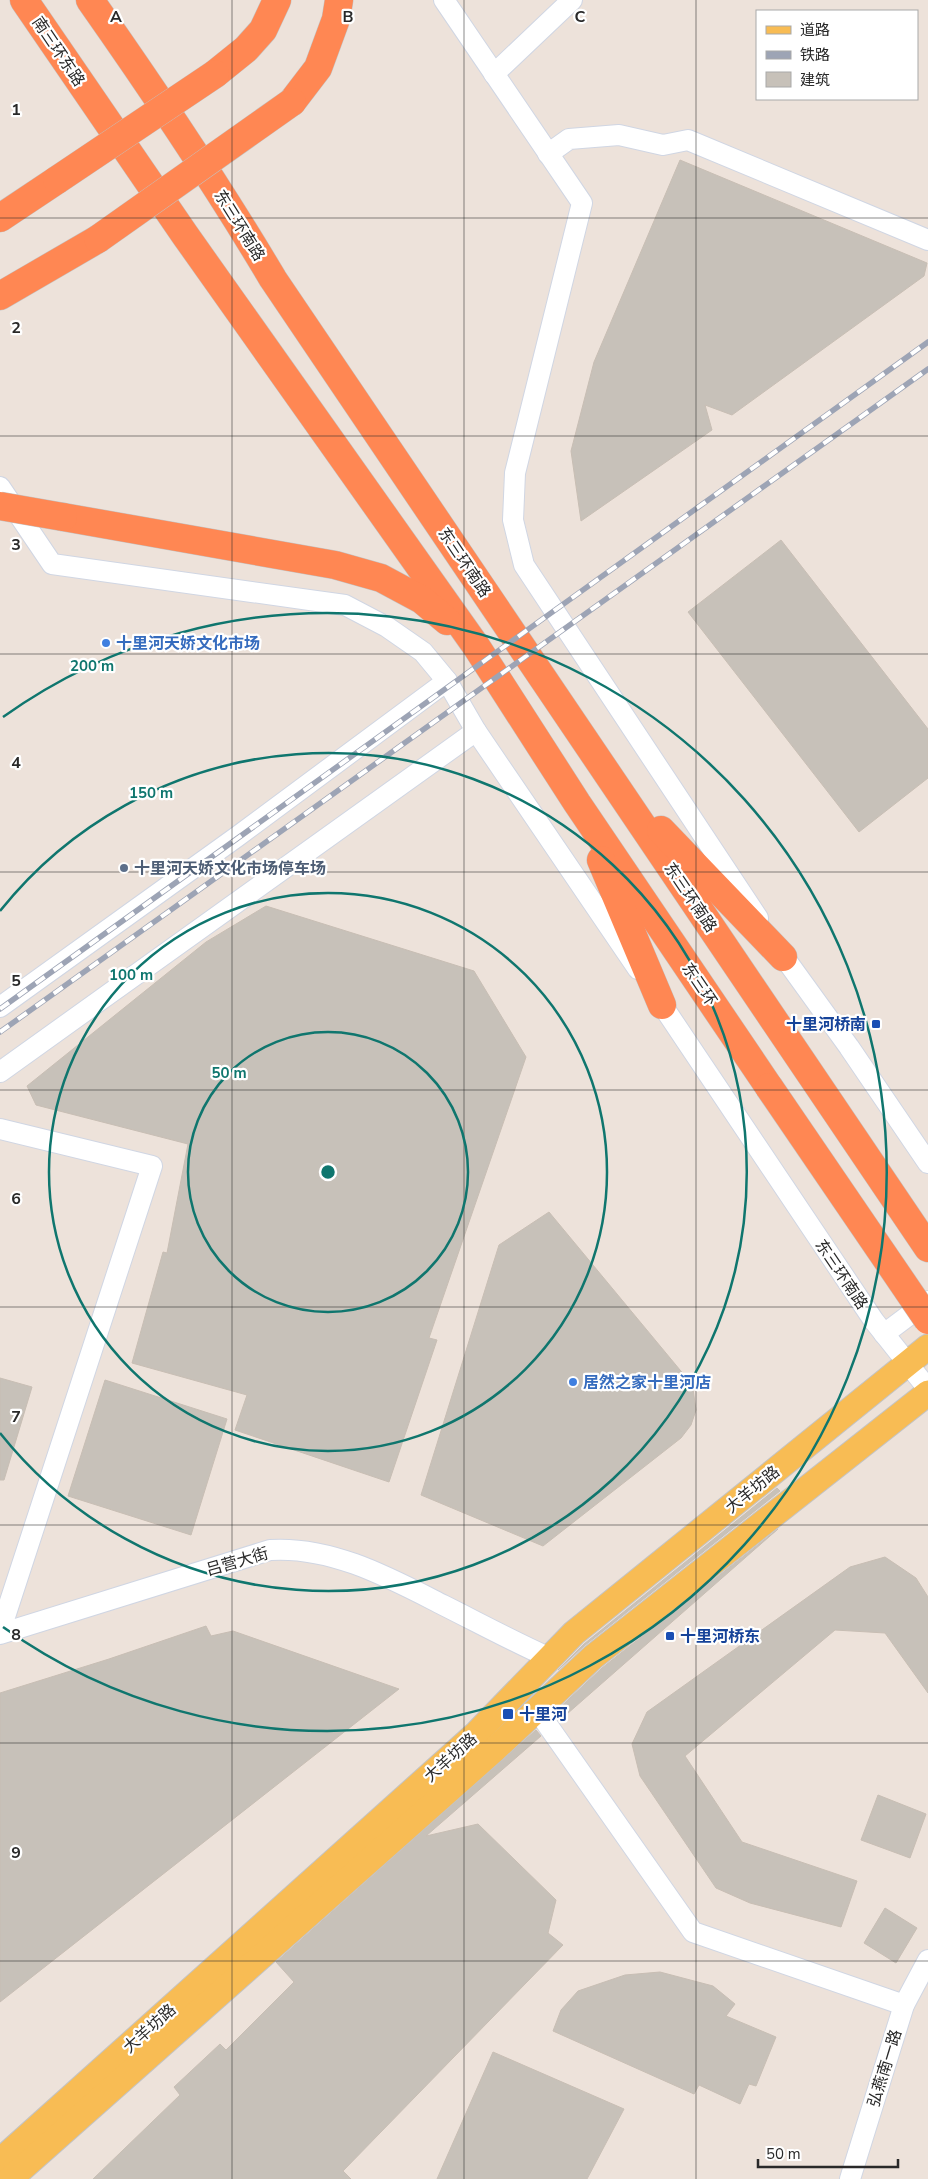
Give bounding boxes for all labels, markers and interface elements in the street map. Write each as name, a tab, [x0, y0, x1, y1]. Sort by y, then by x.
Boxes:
text: A	[110, 6, 122, 28]
text: B	[342, 6, 354, 28]
text: C	[575, 6, 586, 28]
legend	[756, 10, 918, 100]
street label: 南三环东路	[27, 12, 90, 91]
text: 道路	[800, 20, 830, 40]
text: 铁路	[800, 45, 830, 65]
text: 建筑	[800, 70, 830, 90]
text: 1	[11, 99, 21, 121]
street label: 东三环南路	[209, 186, 270, 265]
text: 2	[11, 317, 21, 339]
street label: 东三环南路	[433, 523, 496, 602]
text: 3	[11, 534, 21, 556]
place label: 十里河天娇文化市场	[116, 633, 260, 655]
marker: 十里河天娇文化市场	[100, 637, 112, 649]
text: 200 m	[70, 656, 114, 676]
text: 4	[11, 752, 21, 774]
text: 150 m	[129, 783, 173, 803]
place label: 十里河天娇文化市场停车场	[134, 858, 326, 880]
street label: 东三环南路	[659, 858, 722, 937]
marker: 十里河天娇文化市场停车场	[118, 862, 130, 874]
street label: 东三环	[677, 959, 722, 1011]
text: 100 m	[109, 965, 153, 985]
text: 5	[11, 970, 21, 992]
place label: 十里河桥南	[786, 1014, 866, 1036]
marker: 十里河桥南	[870, 1018, 882, 1030]
text: 50 m	[211, 1063, 247, 1083]
centre of rings	[319, 1163, 337, 1181]
text: 6	[11, 1188, 21, 1210]
street label: 东三环南路	[810, 1235, 873, 1314]
place label: 居然之家十里河店	[583, 1372, 711, 1394]
marker: 居然之家十里河店	[567, 1376, 579, 1388]
text: 7	[11, 1406, 21, 1428]
street label: 大羊坊路	[721, 1461, 784, 1518]
street label: 吕营大街	[203, 1543, 271, 1581]
text: 8	[11, 1624, 21, 1646]
place label: 十里河桥东	[680, 1626, 760, 1648]
marker: 十里河桥东	[664, 1630, 676, 1642]
place label: 十里河	[519, 1704, 567, 1726]
marker: 十里河	[501, 1707, 515, 1721]
street label: 大羊坊路	[420, 1728, 482, 1787]
text: 9	[11, 1842, 21, 1864]
street label: 大羊坊路	[119, 1999, 181, 2058]
street label: 弘燕南一路	[863, 2027, 907, 2110]
scale bar	[758, 2136, 898, 2168]
text: 50 m	[766, 2144, 801, 2164]

